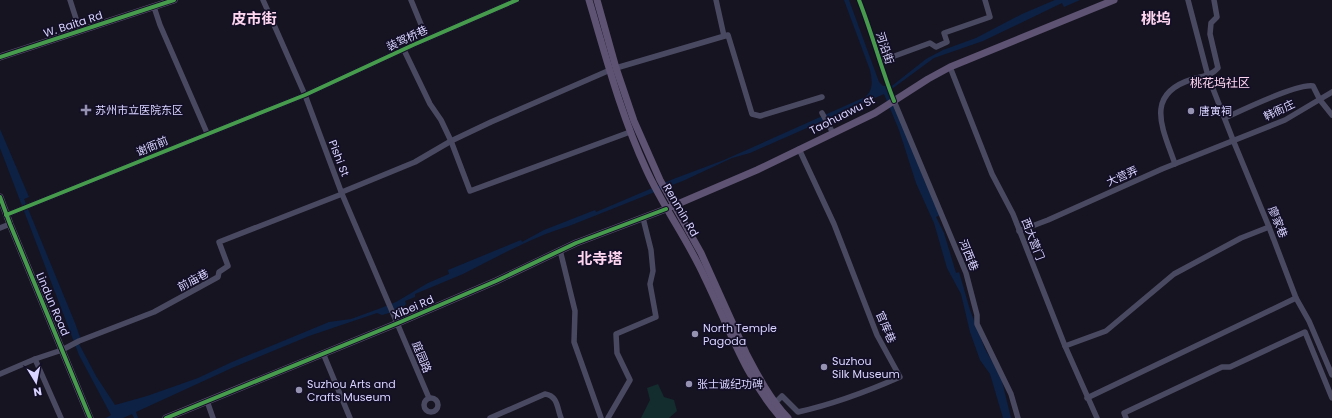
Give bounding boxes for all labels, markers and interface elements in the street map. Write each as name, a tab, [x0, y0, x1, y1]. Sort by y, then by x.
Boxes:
street label: W. Baita Rd	[41, 7, 105, 41]
district label: 皮市街	[231, 8, 277, 29]
district label: 桃坞	[1141, 8, 1171, 29]
street label: 装驾桥巷	[384, 21, 430, 55]
street label: 河沿街	[872, 30, 898, 66]
district label: 桃花坞社区	[1190, 74, 1250, 91]
street label: Taohuawu St	[807, 92, 877, 138]
street label: 韩衙庄	[1261, 96, 1297, 124]
place label: 苏州市立医院东区	[95, 102, 183, 118]
place label: 唐寅祠	[1199, 103, 1232, 119]
marker: 苏州市立医院东区	[80, 104, 92, 116]
marker: 唐寅祠	[1186, 106, 1196, 116]
street label: 谢衙前	[134, 132, 170, 160]
street label: Pishi St	[325, 137, 353, 179]
street label: 大营弄	[1104, 162, 1140, 190]
street label: Renmin Rd	[659, 181, 703, 239]
street label: 廖家巷	[1264, 204, 1292, 240]
street label: 西大营门	[1018, 216, 1048, 262]
street label: 河西巷	[955, 237, 983, 273]
district label: 北寺塔	[577, 248, 623, 269]
street label: 前庙巷	[175, 265, 211, 295]
street label: Lindun Road	[32, 270, 74, 338]
street label: Xibei Rd	[390, 291, 436, 323]
street label: 官库巷	[872, 309, 900, 345]
place label: North Temple Pagoda	[703, 320, 777, 349]
marker: North Temple Pagoda	[690, 329, 700, 339]
street label: 庭园路	[408, 339, 436, 375]
place label: Suzhou Silk Museum	[832, 353, 900, 382]
north arrow	[16, 362, 56, 402]
marker: Suzhou Silk Museum	[819, 362, 829, 372]
place label: Suzhou Arts and Crafts Museum	[307, 376, 396, 405]
place label: 张士诚纪功碑	[697, 376, 763, 392]
marker: 张士诚纪功碑	[684, 379, 694, 389]
text: N	[32, 383, 43, 400]
marker: Suzhou Arts and Crafts Museum	[294, 385, 304, 395]

